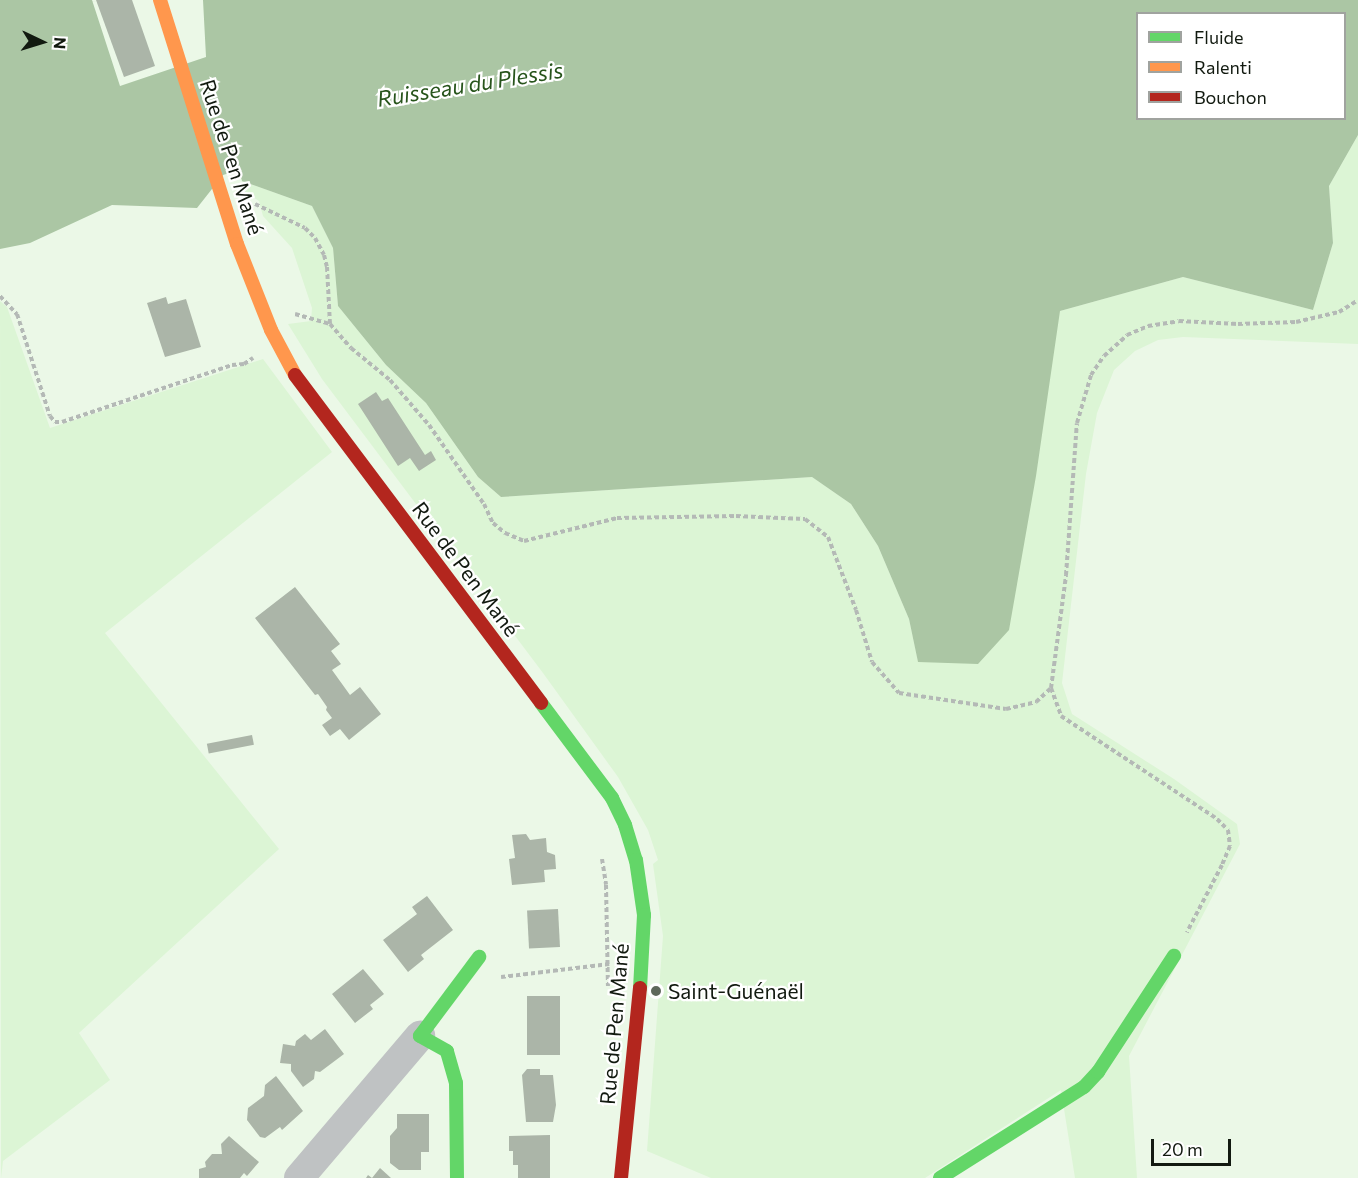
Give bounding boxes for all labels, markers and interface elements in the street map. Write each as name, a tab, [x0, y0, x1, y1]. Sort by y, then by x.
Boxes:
north arrow	[12, 12, 72, 72]
legend	[1136, 12, 1346, 120]
text: Fluide	[1194, 26, 1243, 48]
text: N	[51, 37, 70, 50]
water label: Ruisseau du Plessis	[375, 56, 565, 112]
text: Ralenti	[1194, 56, 1252, 78]
street label: Rue de Pen Mané	[195, 76, 269, 238]
text: Bouchon	[1194, 86, 1267, 108]
street label: Rue de Pen Mané	[407, 497, 525, 641]
street label: Rue de Pen Mané	[594, 942, 634, 1106]
place label: Saint-Guénaël	[668, 978, 804, 1004]
marker: Saint-Guénaël	[649, 984, 663, 998]
scale bar	[1154, 1127, 1234, 1165]
text: 20 m	[1162, 1138, 1203, 1160]

